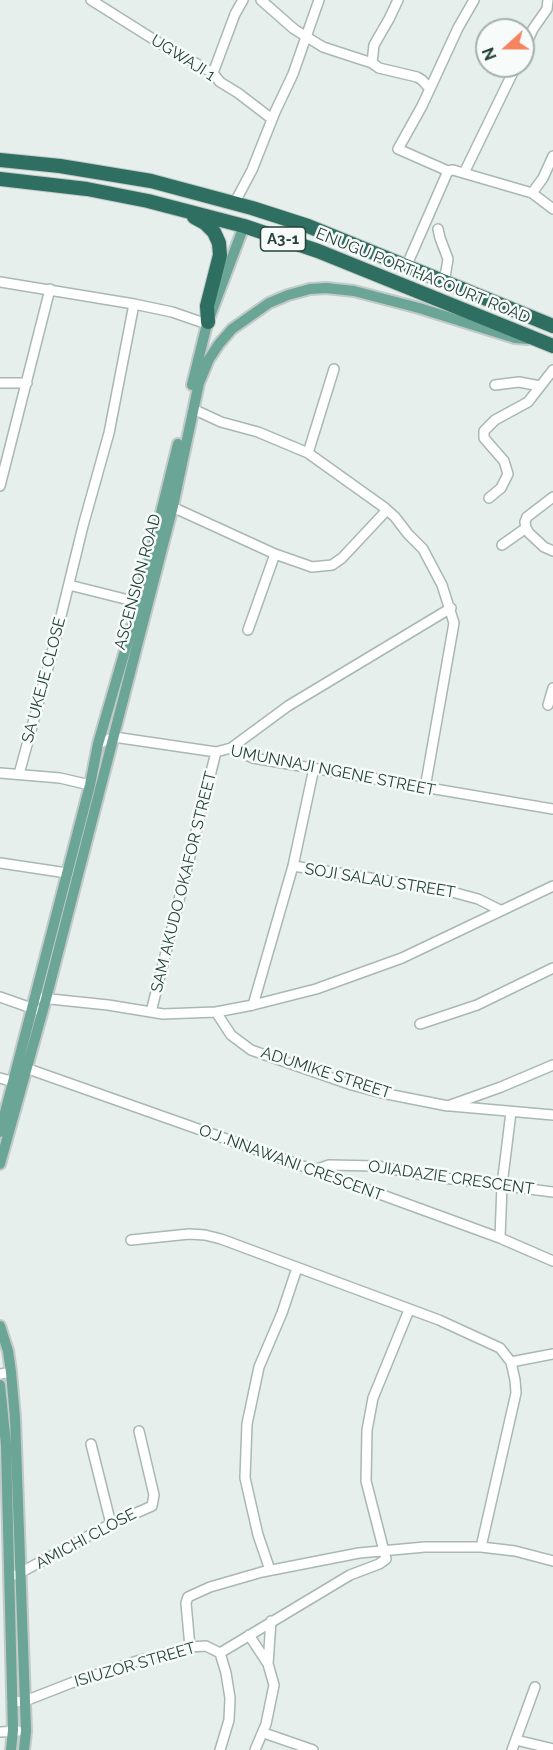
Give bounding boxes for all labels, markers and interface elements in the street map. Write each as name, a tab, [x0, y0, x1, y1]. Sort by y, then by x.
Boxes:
north arrow	[475, 18, 535, 78]
street label: UGWAJI 1	[147, 31, 219, 85]
text: N	[479, 45, 501, 63]
street label: ENUGU PORTHACOURT ROAD	[313, 224, 533, 328]
road number: A3-1	[260, 227, 306, 251]
street label: ASCENSION ROAD	[111, 512, 165, 652]
street label: SA UKEJE CLOSE	[18, 615, 70, 745]
street label: UMUNNAJI NGENE STREET	[229, 742, 437, 800]
street label: SAM AKUDO OKAFOR STREET	[147, 769, 221, 995]
street label: SOJI SALAU STREET	[303, 860, 457, 902]
street label: ADUMIKE STREET	[259, 1043, 393, 1103]
street label: O.J .NNAWANI CRESCENT	[196, 1121, 386, 1205]
street label: OJIADAZIE CRESCENT	[367, 1157, 535, 1199]
street label: AMICHI CLOSE	[33, 1504, 139, 1574]
street label: ISIUZOR STREET	[72, 1639, 198, 1691]

